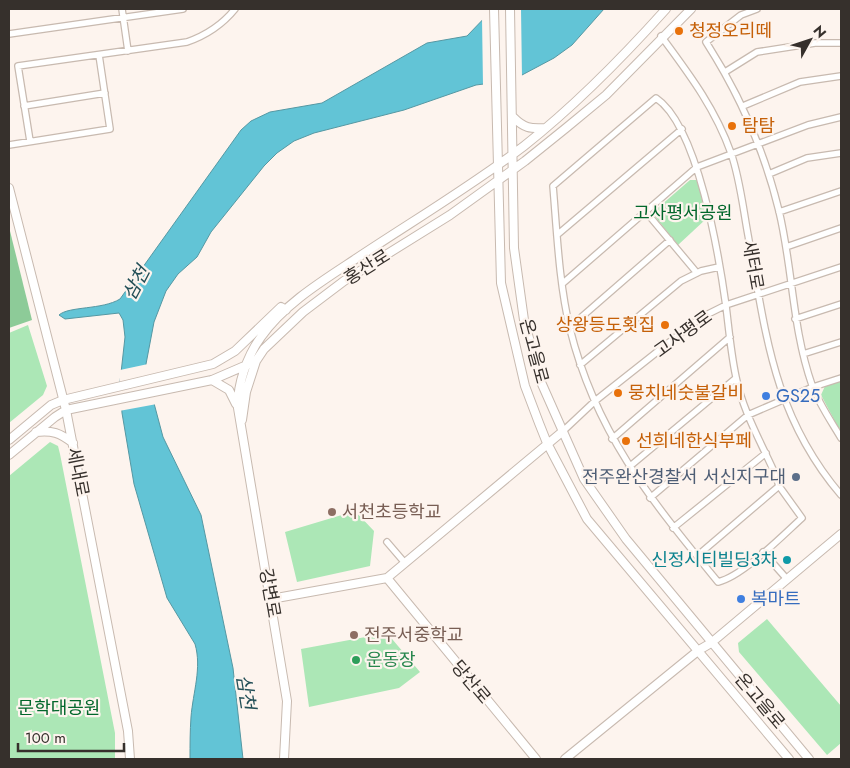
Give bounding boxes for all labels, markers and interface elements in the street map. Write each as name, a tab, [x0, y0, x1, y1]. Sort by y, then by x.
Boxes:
north arrow	[785, 15, 835, 65]
place label: 청정오리떼	[689, 18, 772, 44]
text: N	[809, 21, 831, 42]
marker: 청정오리떼	[673, 25, 685, 37]
place label: 탐탐	[742, 113, 775, 139]
marker: 탐탐	[726, 120, 738, 132]
park label: 고사평서공원	[633, 200, 733, 226]
street label: 새터로	[736, 238, 770, 292]
street label: 홍산로	[339, 243, 395, 291]
water label: 삼천	[116, 260, 157, 305]
street label: 고사평로	[649, 304, 717, 364]
place label: 상왕등도횟집	[556, 312, 655, 338]
street label: 온고을로	[513, 316, 555, 386]
marker: 상왕등도횟집	[659, 319, 671, 331]
place label: 뭉치네숫불갈비	[628, 380, 744, 406]
place label: GS25	[776, 383, 820, 409]
marker: 뭉치네숫불갈비	[612, 387, 624, 399]
marker: GS25	[760, 390, 772, 402]
place label: 선희네한식부페	[636, 428, 752, 454]
marker: 선희네한식부페	[620, 435, 632, 447]
street label: 세내로	[60, 445, 96, 499]
place label: 전주완산경찰서 서신지구대	[582, 464, 786, 490]
marker: 전주완산경찰서 서신지구대	[790, 471, 802, 483]
place label: 서천초등학교	[342, 499, 441, 525]
marker: 서천초등학교	[326, 506, 338, 518]
place label: 신정시티빌딩3차	[651, 547, 777, 573]
marker: 신정시티빌딩3차	[781, 554, 793, 566]
street label: 강변로	[253, 566, 287, 620]
place label: 복마트	[751, 586, 801, 612]
marker: 복마트	[735, 593, 747, 605]
place label: 전주서중학교	[364, 622, 463, 648]
marker: 전주서중학교	[348, 629, 360, 641]
place label: 운동장	[366, 647, 416, 673]
marker: 운동장	[350, 654, 362, 666]
street label: 당산로	[445, 655, 497, 709]
street label: 온고을로	[729, 667, 791, 735]
water label: 삼천	[230, 673, 262, 713]
park label: 문학대공원	[18, 695, 100, 721]
scale bar	[18, 720, 124, 752]
text: 100 m	[25, 727, 66, 749]

